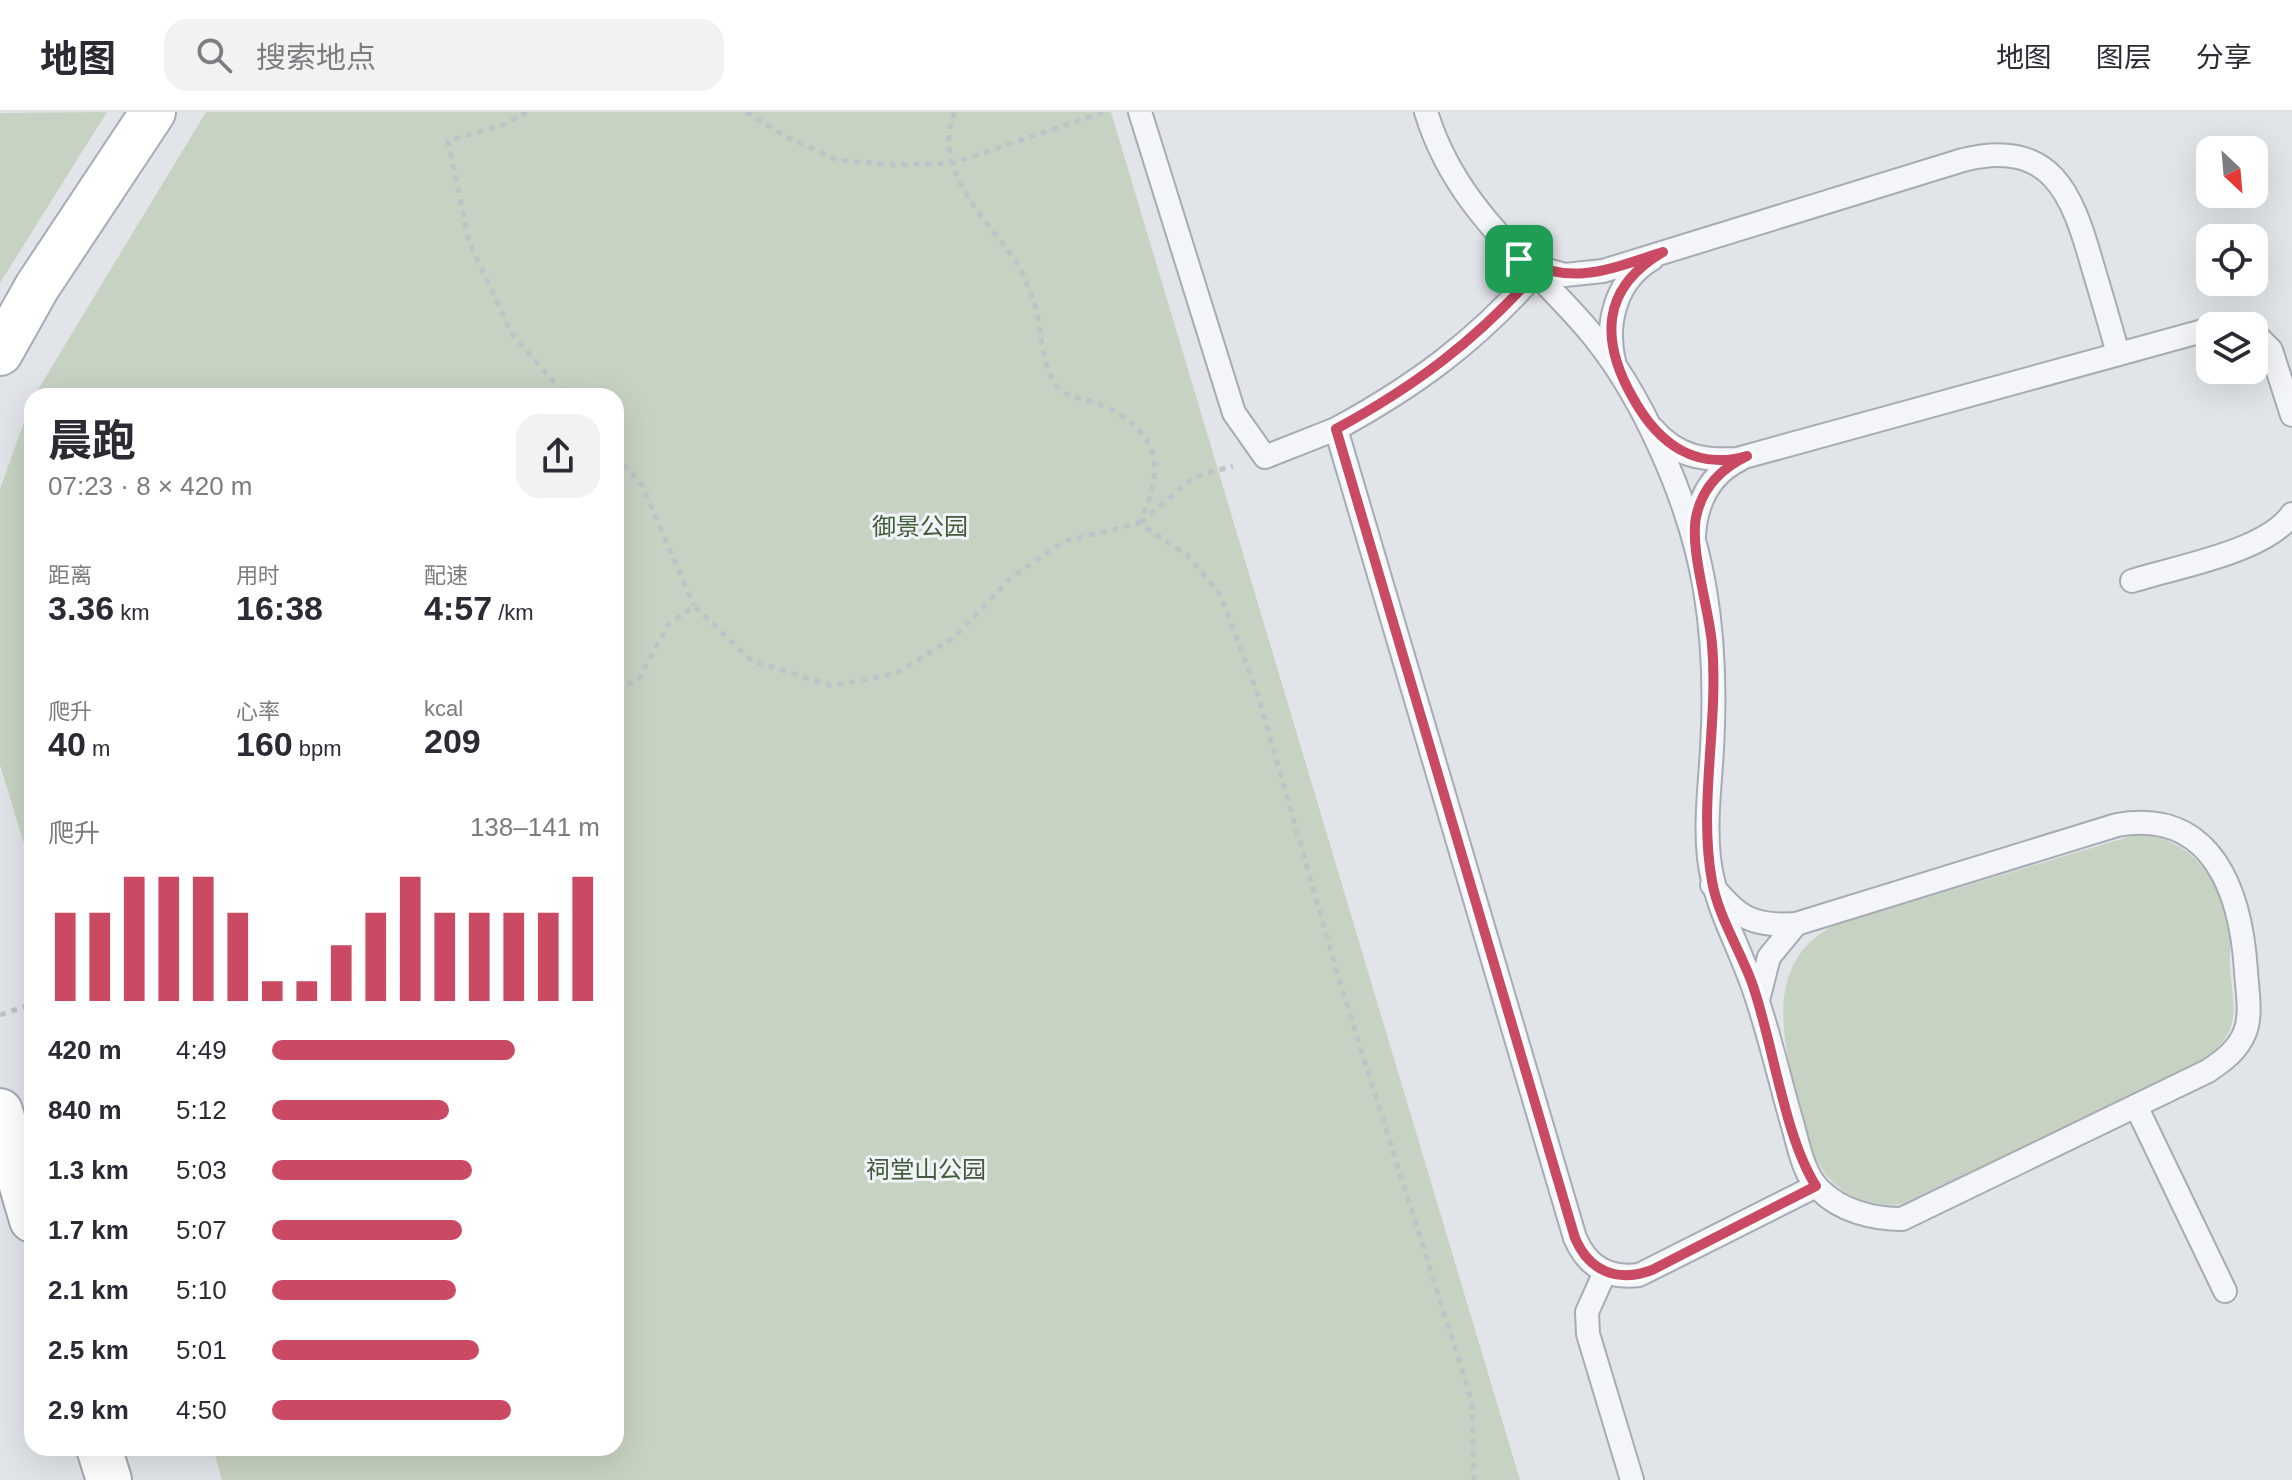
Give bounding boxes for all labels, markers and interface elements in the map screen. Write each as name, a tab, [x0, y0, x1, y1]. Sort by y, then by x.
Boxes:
search box	[164, 19, 724, 91]
icon: search	[192, 33, 236, 77]
text: 地图	[40, 38, 116, 80]
text: 搜索地点	[256, 41, 376, 74]
text: 地图	[1996, 42, 2052, 73]
text: 图层	[2096, 42, 2152, 73]
text: 分享	[2196, 42, 2252, 73]
north arrow	[2196, 136, 2268, 208]
map controls	[2196, 136, 2268, 384]
button: locate	[2196, 224, 2268, 296]
pin	[1485, 225, 1553, 293]
icon: arrive	[1497, 237, 1541, 281]
button: layers	[2196, 312, 2268, 384]
button: share	[516, 414, 600, 498]
text: 晨跑	[48, 416, 136, 465]
text: 07:23 · 8 × 420 m	[48, 471, 253, 501]
park label: 御景公园	[872, 513, 968, 540]
text: 距离	[48, 563, 92, 588]
text: 用时	[236, 563, 280, 588]
text: 配速	[424, 563, 468, 588]
text: 3.36	[48, 589, 114, 627]
text: 16:38	[236, 589, 323, 627]
text: 4:57	[424, 589, 492, 627]
text: km	[114, 600, 150, 625]
text: /km	[492, 600, 534, 625]
text: kcal	[424, 696, 463, 721]
text: 爬升	[48, 699, 92, 724]
text: 心率	[236, 699, 280, 724]
text: 209	[424, 722, 481, 760]
text: 40	[48, 725, 86, 763]
text: 160	[236, 725, 293, 763]
text: m	[86, 736, 110, 761]
text: bpm	[293, 736, 342, 761]
text: 138–141 m	[470, 812, 600, 842]
text: 爬升	[48, 818, 100, 848]
text: 420 m	[48, 1035, 122, 1065]
text: 4:49	[176, 1035, 227, 1065]
text: 840 m	[48, 1095, 122, 1125]
text: 5:12	[176, 1095, 227, 1125]
text: 1.3 km	[48, 1155, 129, 1185]
text: 5:03	[176, 1155, 227, 1185]
park label: 祠堂山公园	[866, 1156, 986, 1183]
text: 1.7 km	[48, 1215, 129, 1245]
text: 5:07	[176, 1215, 227, 1245]
text: 2.1 km	[48, 1275, 129, 1305]
text: 5:10	[176, 1275, 227, 1305]
text: 2.5 km	[48, 1335, 129, 1365]
text: 5:01	[176, 1335, 227, 1365]
text: 2.9 km	[48, 1395, 129, 1425]
text: 4:50	[176, 1395, 227, 1425]

